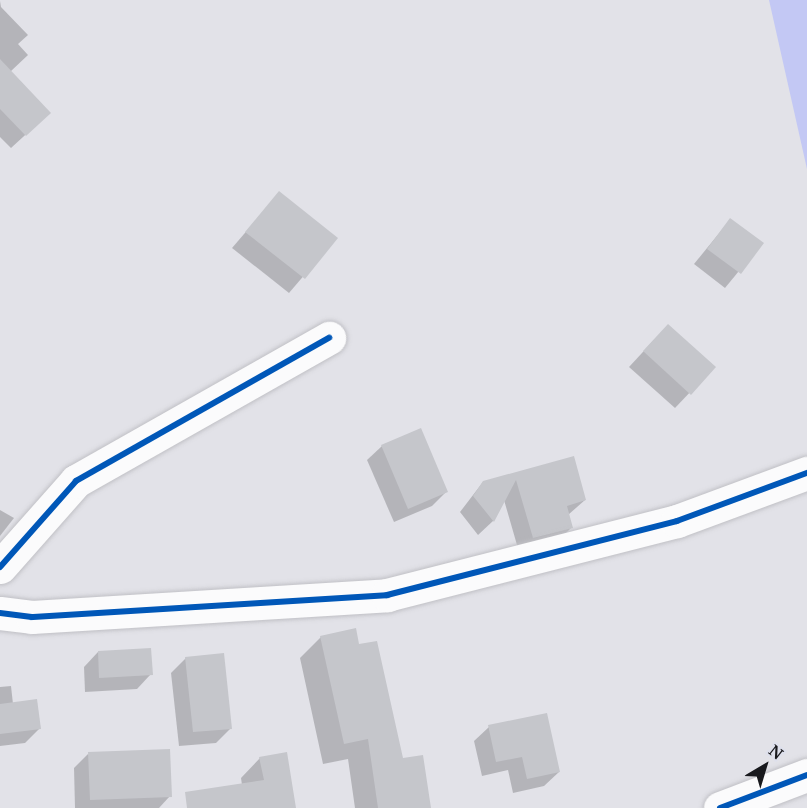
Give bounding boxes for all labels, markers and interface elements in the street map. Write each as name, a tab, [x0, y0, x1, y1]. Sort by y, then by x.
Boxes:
north arrow	[735, 736, 795, 796]
text: N	[764, 739, 788, 764]

